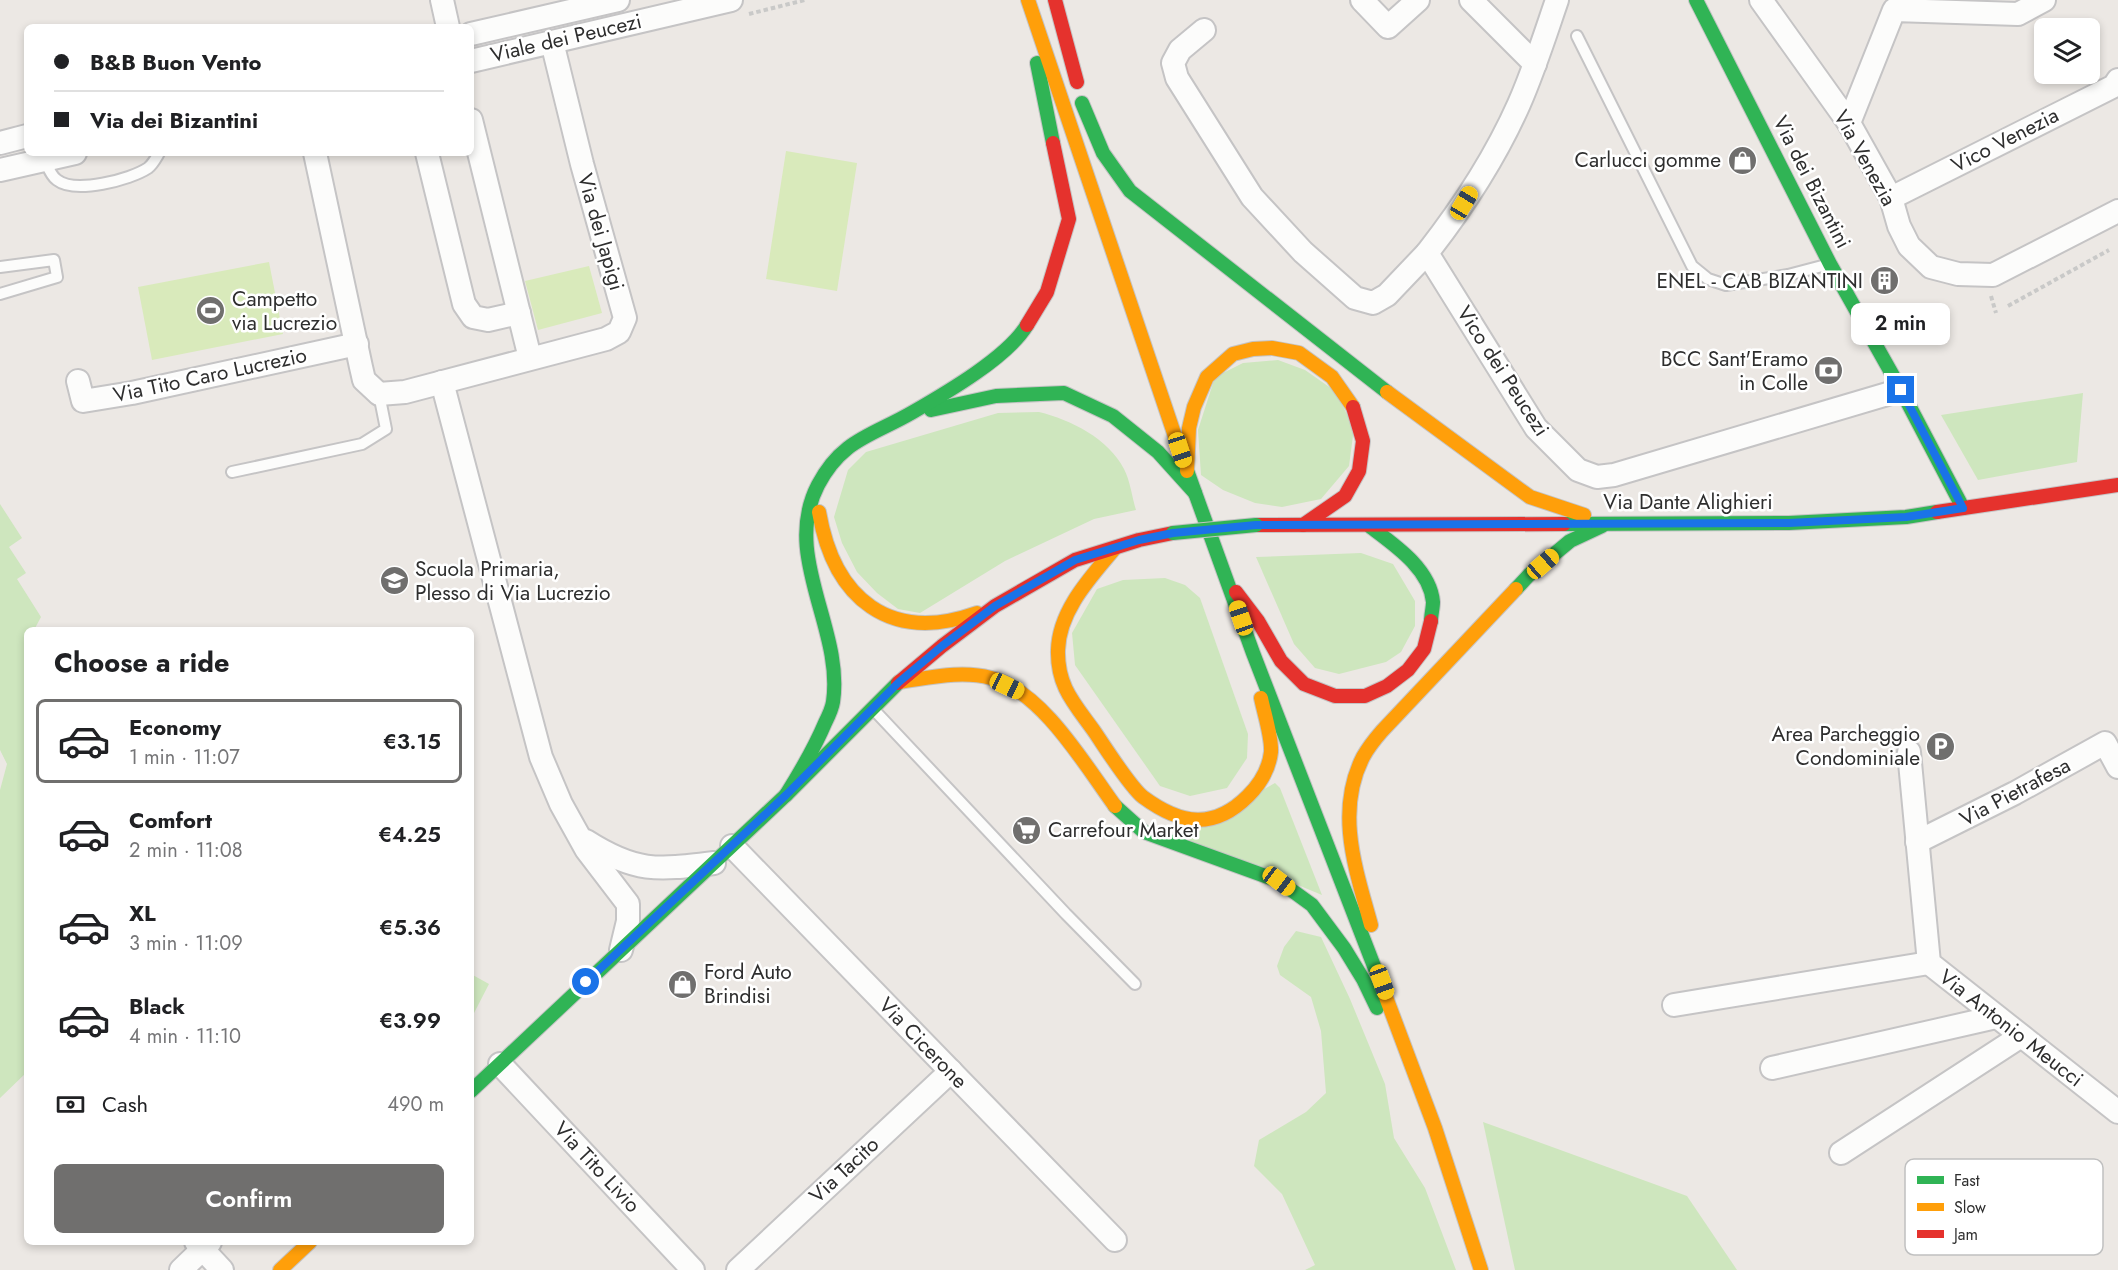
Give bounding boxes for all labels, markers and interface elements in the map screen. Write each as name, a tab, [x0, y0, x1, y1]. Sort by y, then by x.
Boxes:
street label: Viale dei Peucezi	[487, 6, 645, 70]
map controls	[2034, 18, 2100, 84]
button: layers	[2034, 18, 2100, 84]
text: B&B Buon Vento	[90, 46, 262, 78]
street label: Vico Venezia	[1946, 100, 2064, 180]
text: Via dei Bizantini	[90, 104, 258, 136]
street label: Via Venezia	[1826, 105, 1904, 211]
street label: Via dei Bizantini	[1766, 110, 1858, 254]
shop icon: Carlucci gomme	[1726, 144, 1758, 176]
place label: Carlucci gomme	[1575, 145, 1721, 175]
street label: Via dei Japigi	[570, 170, 632, 294]
car	[1447, 183, 1481, 223]
building icon: ENEL - CAB BIZANTINI	[1868, 265, 1900, 297]
place label: ENEL - CAB BIZANTINI	[1656, 266, 1863, 296]
place label: Campetto via Lucrezio	[232, 284, 337, 338]
sports icon: Campetto via Lucrezio	[195, 295, 227, 327]
street label: Vico dei Peucezi	[1450, 300, 1556, 442]
callout: 2 min	[1852, 303, 1950, 345]
text: 2 min	[1875, 309, 1926, 338]
street label: Via Tito Caro Lucrezio	[111, 340, 309, 410]
place label: BCC Sant'Eramo in Colle	[1661, 344, 1808, 398]
bank icon: BCC Sant'Eramo in Colle	[1813, 355, 1845, 387]
route end	[1887, 376, 1914, 403]
car	[1166, 430, 1194, 470]
street label: Via Dante Alighieri	[1603, 487, 1773, 517]
car	[1524, 545, 1562, 583]
place label: Scuola Primaria, Plesso di Via Lucrezio	[415, 554, 610, 608]
school or university icon: Scuola Primaria, Plesso di Via Lucrezio	[378, 565, 410, 597]
car	[1227, 598, 1255, 638]
text: Choose a ride	[54, 643, 229, 682]
car	[987, 670, 1027, 702]
text: Economy	[129, 711, 221, 743]
icon: car	[57, 714, 111, 768]
place label: Area Parcheggio Condominiale	[1771, 719, 1920, 773]
text: €3.15	[383, 725, 441, 757]
parking icon: Area Parcheggio Condominiale	[1925, 730, 1957, 762]
text: 1 min · 11:07	[129, 743, 240, 772]
street label: Via Pietrafesa	[1954, 750, 2076, 834]
text: Comfort	[129, 804, 212, 836]
icon: car	[57, 807, 111, 861]
supermarket icon: Carrefour Market	[1011, 814, 1043, 846]
place label: Carrefour Market	[1048, 815, 1199, 845]
text: €4.25	[378, 818, 441, 850]
text: 2 min · 11:08	[129, 836, 243, 865]
car	[1259, 863, 1299, 899]
text: XL	[129, 897, 156, 929]
icon: car	[57, 900, 111, 954]
text: €5.36	[379, 911, 441, 943]
text: 3 min · 11:09	[129, 929, 243, 958]
place label: Ford Auto Brindisi	[704, 957, 792, 1011]
car	[1367, 962, 1397, 1002]
street label: Via Antonio Meucci	[1933, 962, 2089, 1094]
route start	[572, 968, 599, 995]
shop icon: Ford Auto Brindisi	[667, 968, 699, 1000]
text: Black	[129, 990, 185, 1022]
street label: Via Cicerone	[872, 991, 974, 1095]
icon: car	[57, 993, 111, 1047]
text: €3.99	[379, 1004, 441, 1036]
text: 4 min · 11:10	[129, 1022, 241, 1051]
icon: cash	[54, 1088, 87, 1121]
text: Cash	[102, 1088, 148, 1120]
text: 490 m	[387, 1090, 444, 1119]
street label: Via Tito Livio	[547, 1115, 647, 1219]
street label: Via Tacito	[803, 1130, 885, 1210]
legend	[1905, 1159, 2103, 1255]
button: Confirm	[54, 1164, 444, 1233]
text: Fast	[1954, 1169, 1980, 1192]
text: Slow	[1954, 1196, 1986, 1219]
text: Jam	[1952, 1223, 1978, 1246]

